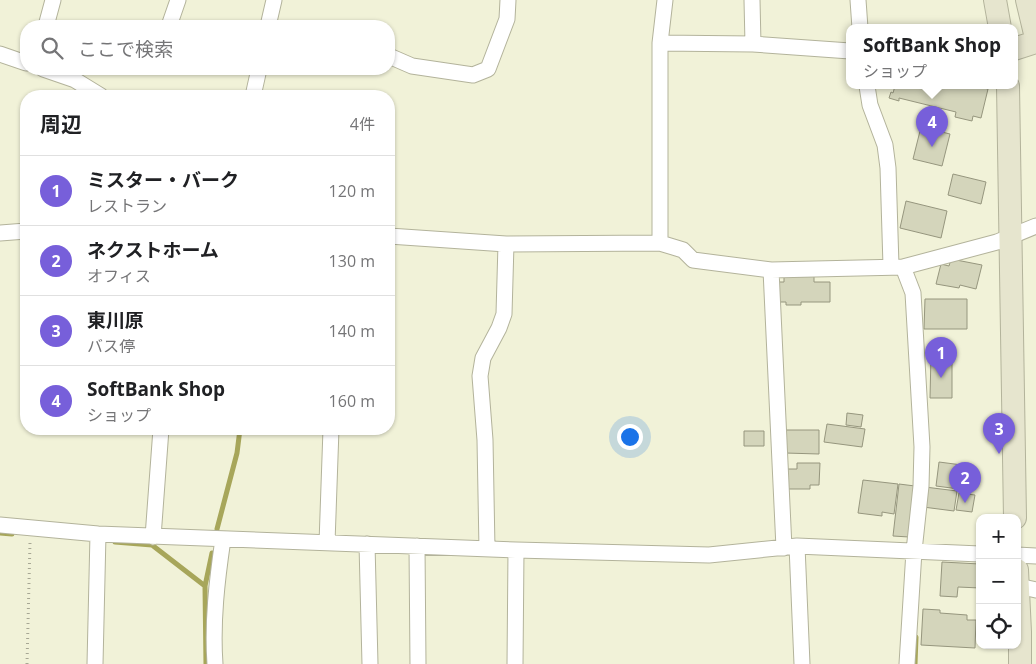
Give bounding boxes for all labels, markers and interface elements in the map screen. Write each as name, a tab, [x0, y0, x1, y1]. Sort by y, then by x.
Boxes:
search box	[20, 20, 395, 75]
popup	[846, 24, 1018, 89]
text: SoftBank Shop	[863, 32, 1001, 58]
icon: search	[38, 34, 66, 62]
text: ここで検索	[78, 36, 173, 62]
text: ショップ	[863, 60, 927, 82]
pin: 4	[916, 106, 948, 147]
text: 周辺	[40, 110, 82, 138]
text: 4件	[350, 113, 375, 135]
text: ミスター・バーク	[87, 167, 239, 193]
text: 1	[51, 180, 61, 202]
text: 120 m	[329, 180, 375, 202]
text: レストラン	[87, 195, 167, 217]
text: ネクストホーム	[87, 237, 219, 263]
text: 2	[51, 250, 61, 272]
text: 130 m	[329, 250, 375, 272]
text: オフィス	[87, 265, 151, 287]
text: 東川原	[87, 307, 144, 333]
text: 3	[51, 320, 61, 342]
text: 140 m	[329, 320, 375, 342]
text: バス停	[87, 335, 135, 357]
pin: 1	[925, 337, 957, 378]
text: SoftBank Shop	[87, 376, 225, 402]
text: 4	[51, 390, 61, 412]
text: 160 m	[329, 390, 375, 412]
text: ショップ	[87, 404, 151, 426]
pin: 3	[983, 413, 1015, 454]
your location	[617, 424, 643, 450]
pin: 2	[949, 462, 981, 503]
map controls	[976, 514, 1021, 649]
button: +	[976, 514, 1021, 559]
button: −	[976, 559, 1021, 604]
button: locate	[976, 604, 1021, 649]

